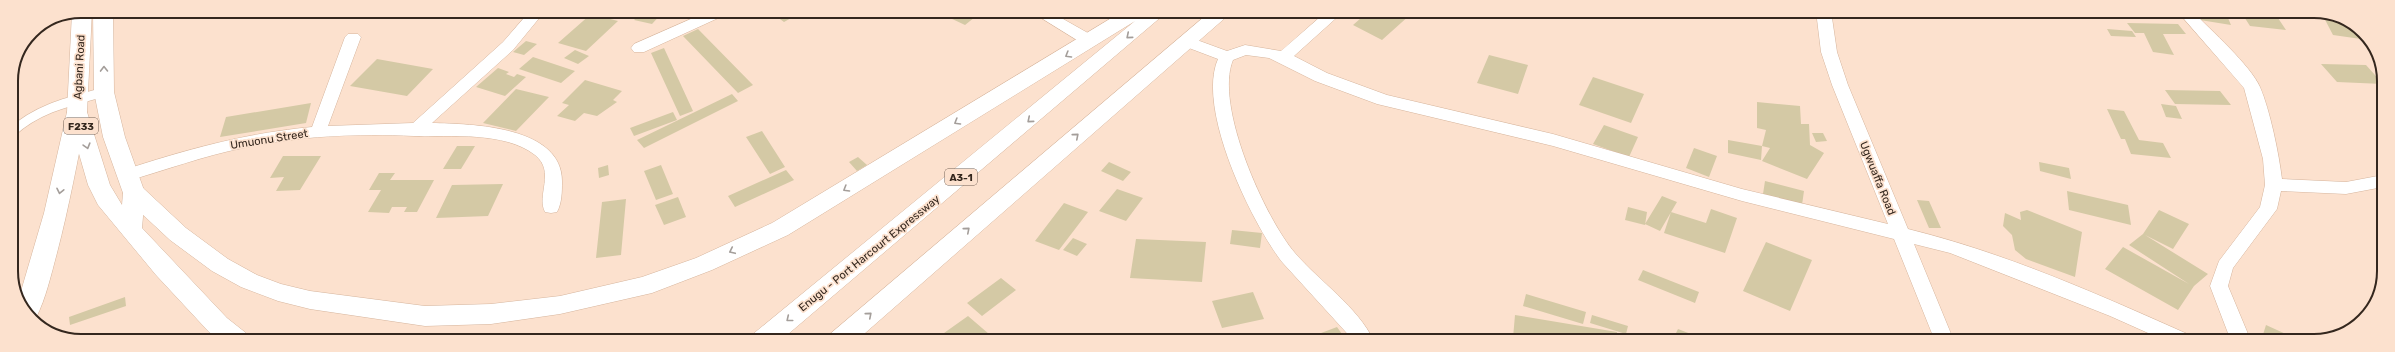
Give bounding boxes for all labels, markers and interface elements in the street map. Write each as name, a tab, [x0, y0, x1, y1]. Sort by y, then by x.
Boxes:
one-way arrow	[1127, 32, 1134, 39]
street label: Agbani Road	[71, 34, 88, 100]
one-way arrow	[1065, 50, 1072, 57]
one-way arrow	[100, 66, 108, 72]
one-way arrow	[1027, 115, 1034, 122]
one-way arrow	[954, 117, 961, 125]
road number: F233	[64, 118, 98, 134]
street label: Umuonu Street	[229, 127, 309, 152]
one-way arrow	[1071, 133, 1079, 140]
street label: Ugwuaffa Road	[1857, 140, 1898, 217]
one-way arrow	[82, 143, 91, 150]
road number: A3-1	[945, 169, 977, 185]
one-way arrow	[843, 185, 850, 192]
one-way arrow	[57, 188, 65, 194]
street label: Enugu - Port Harcourt Expressway	[796, 192, 942, 314]
one-way arrow	[962, 227, 970, 234]
one-way arrow	[728, 246, 736, 254]
one-way arrow	[864, 313, 871, 320]
one-way arrow	[786, 314, 794, 321]

